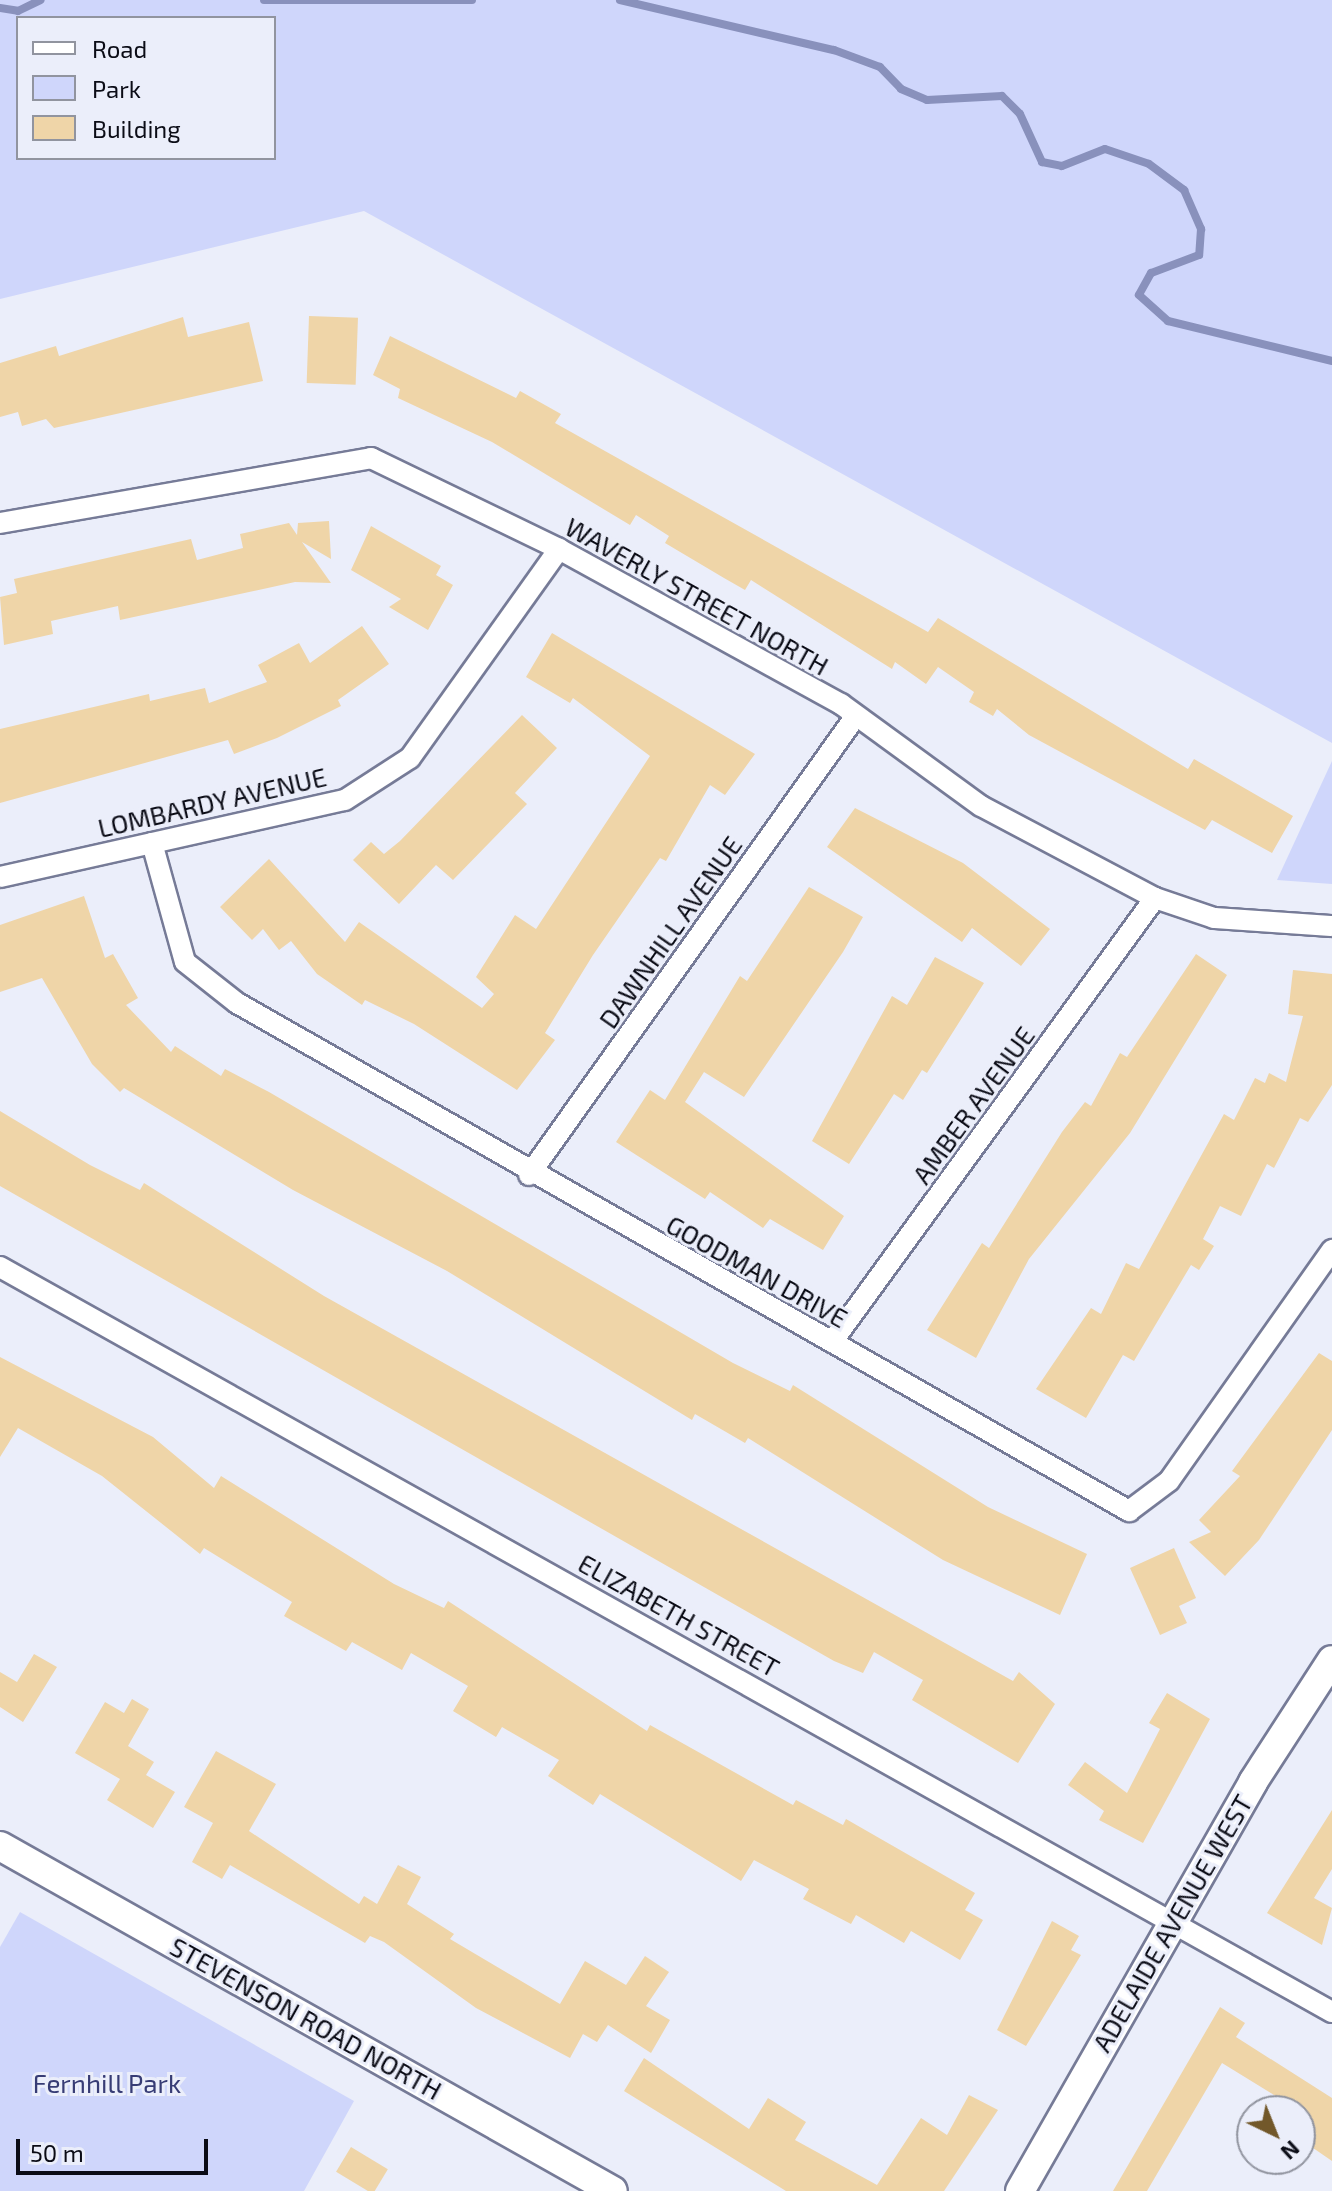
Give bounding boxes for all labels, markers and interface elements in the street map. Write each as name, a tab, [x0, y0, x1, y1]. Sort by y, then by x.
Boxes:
legend	[16, 16, 276, 160]
text: Road	[92, 34, 147, 63]
text: Park	[92, 74, 141, 103]
text: Building	[92, 114, 181, 143]
street label: WAVERLY STREET NORTH	[560, 510, 834, 682]
street label: LOMBARDY AVENUE	[94, 760, 330, 844]
street label: DAWNHILL AVENUE	[592, 830, 748, 1034]
street label: AMBER AVENUE	[905, 1020, 1041, 1190]
street label: GOODMAN DRIVE	[661, 1208, 853, 1334]
street label: ELIZABETH STREET	[573, 1547, 785, 1683]
street label: ADELAIDE AVENUE WEST	[1085, 1789, 1259, 2057]
street label: STEVENSON ROAD NORTH	[165, 1930, 447, 2106]
park label: Fernhill Park	[32, 2067, 182, 2099]
north arrow	[1236, 2095, 1316, 2175]
scale bar	[20, 2123, 212, 2173]
text: N	[1276, 2136, 1306, 2166]
text: 50 m	[30, 2138, 84, 2167]

